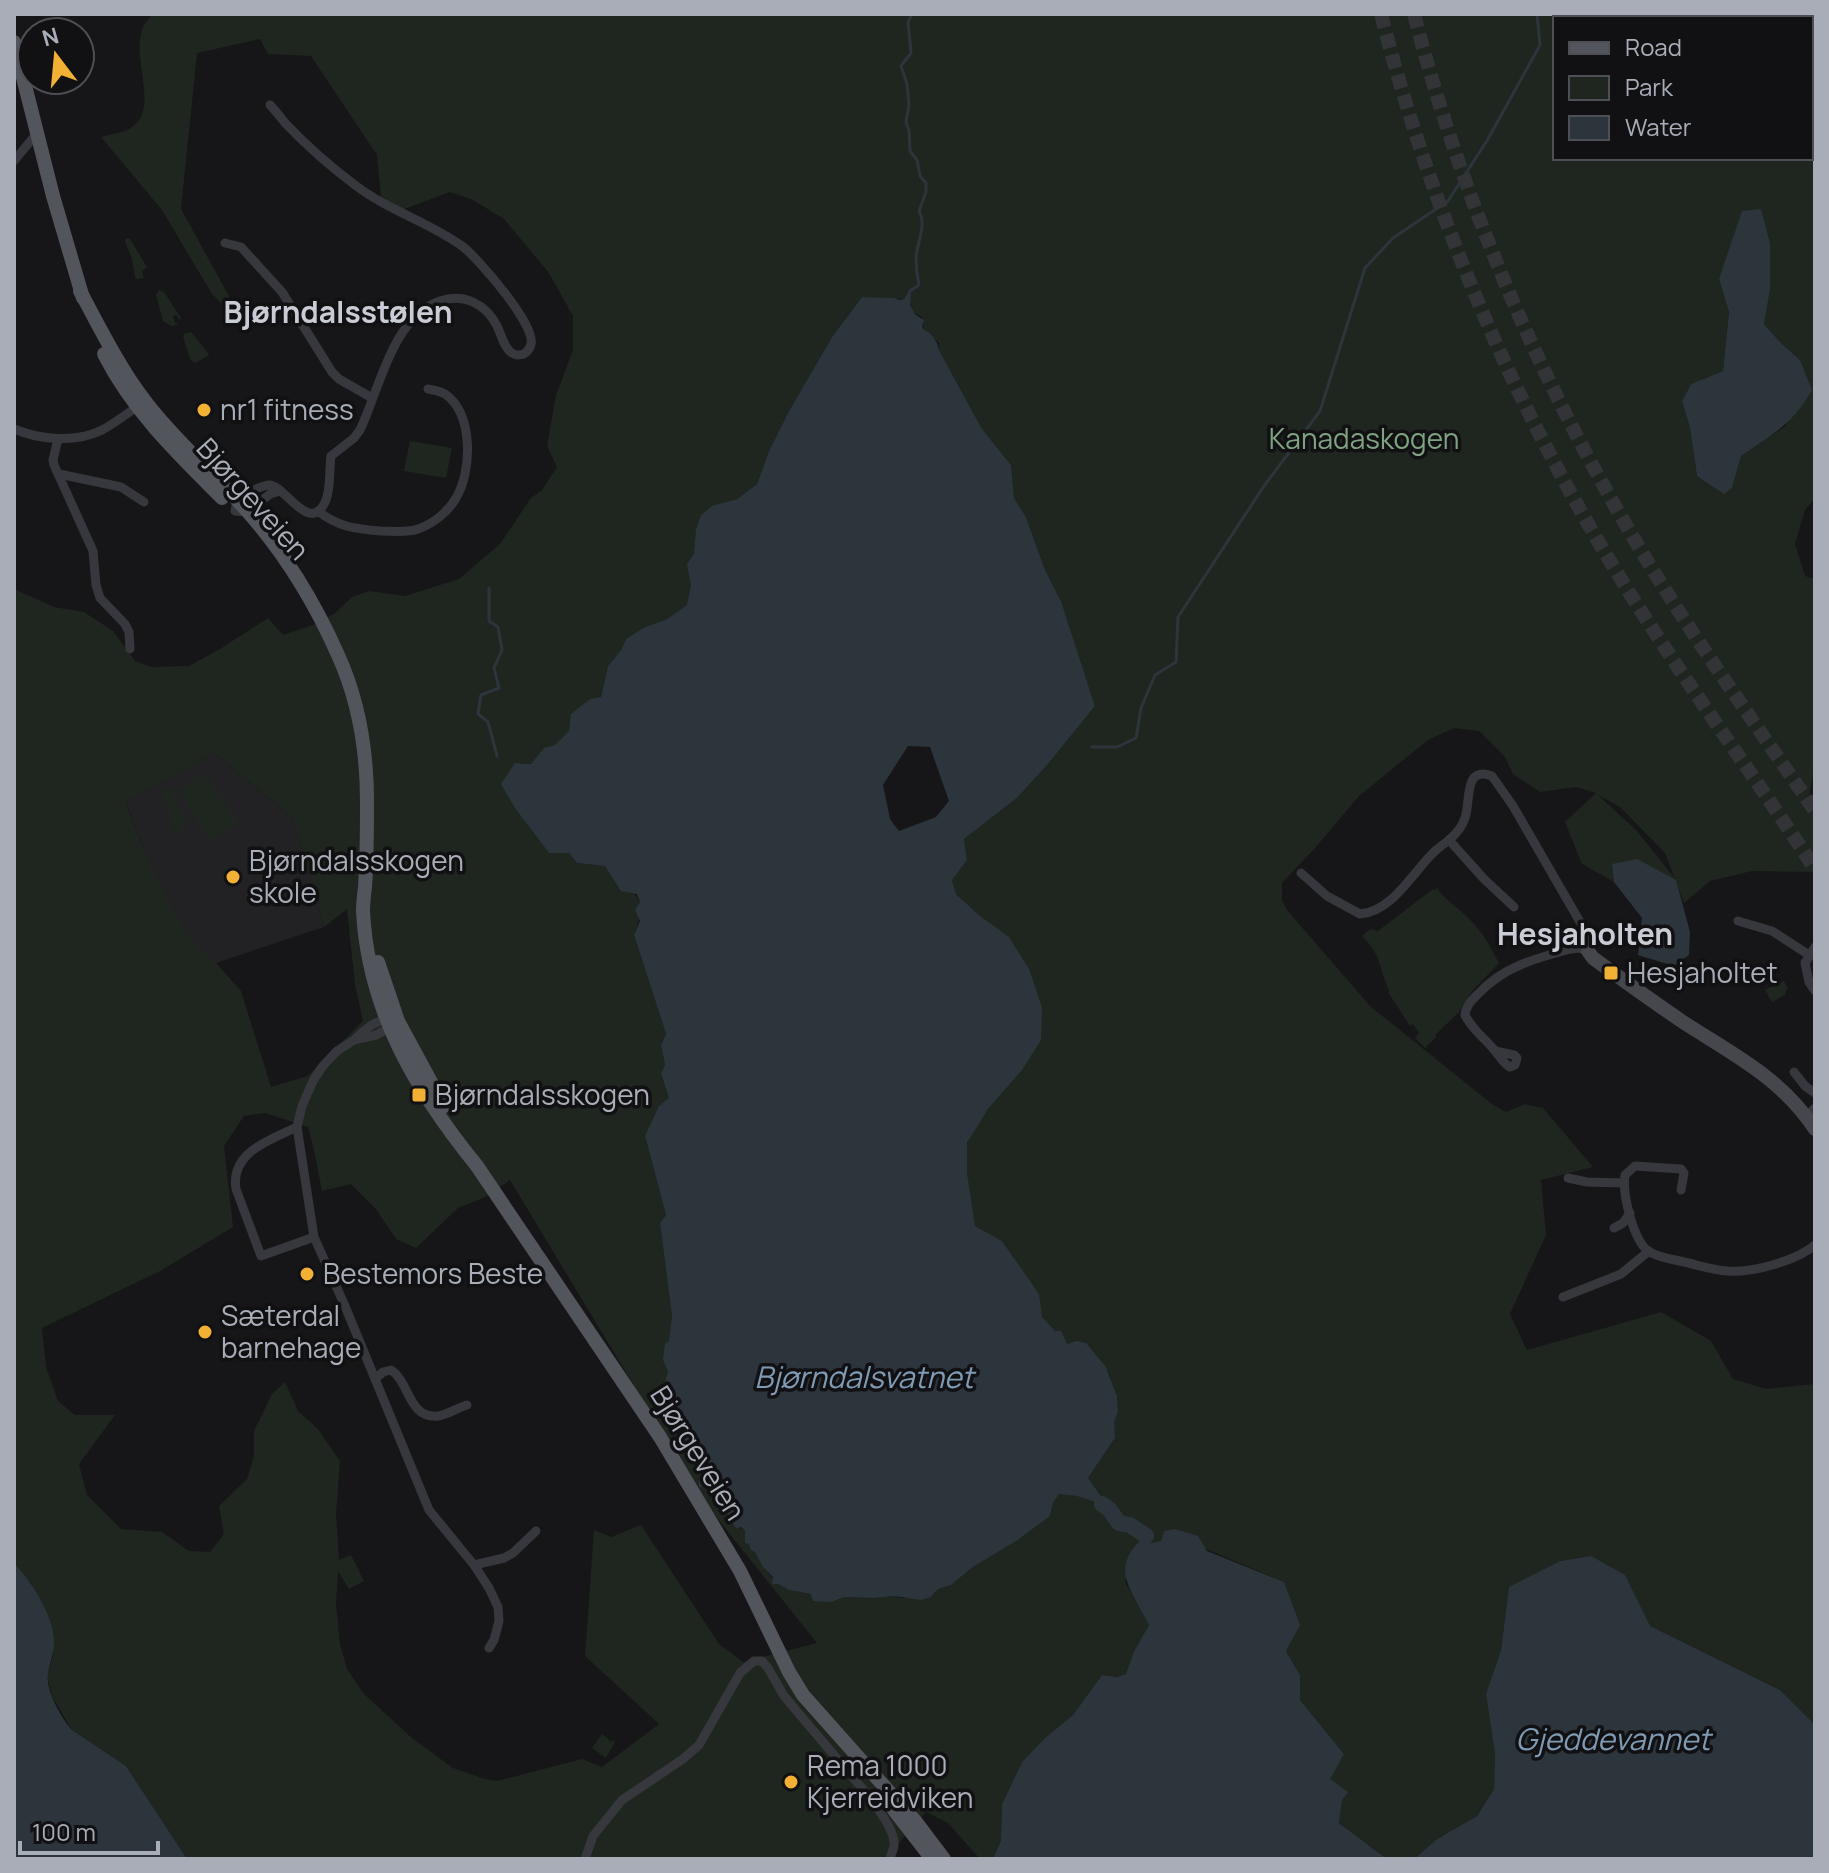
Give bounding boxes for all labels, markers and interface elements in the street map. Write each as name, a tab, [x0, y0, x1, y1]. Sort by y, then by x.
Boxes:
north arrow	[16, 16, 96, 96]
legend	[1553, 16, 1813, 160]
text: N	[39, 20, 62, 53]
text: Road	[1625, 30, 1682, 63]
text: Park	[1625, 70, 1674, 103]
text: Water	[1625, 110, 1692, 143]
district label: Bjørndalsstølen	[224, 291, 452, 332]
place label: nr1 fitness	[220, 390, 354, 428]
marker: nr1 fitness	[195, 401, 213, 419]
park label: Kanadaskogen	[1269, 419, 1459, 457]
street label: Bjørgeveien	[189, 429, 319, 567]
place label: Bjørndalsskogen skole	[249, 841, 464, 911]
marker: Bjørndalsskogen skole	[224, 868, 242, 886]
district label: Hesjaholten	[1497, 913, 1673, 954]
place label: Hesjaholtet	[1627, 953, 1778, 991]
marker: Hesjaholtet	[1602, 964, 1620, 982]
place label: Bjørndalsskogen	[435, 1075, 650, 1113]
marker: Bjørndalsskogen	[410, 1086, 428, 1104]
place label: Bestemors Beste	[323, 1254, 543, 1292]
marker: Bestemors Beste	[298, 1265, 316, 1283]
place label: Sæterdal barnehage	[221, 1296, 361, 1366]
marker: Sæterdal barnehage	[196, 1323, 214, 1341]
water label: Bjørndalsvatnet	[754, 1356, 977, 1397]
street label: Bjørgeveien	[643, 1378, 755, 1527]
water label: Gjeddevannet	[1516, 1718, 1713, 1759]
place label: Rema 1000 Kjerreidviken	[807, 1746, 973, 1816]
marker: Rema 1000 Kjerreidviken	[782, 1773, 800, 1791]
scale bar	[20, 1805, 158, 1855]
text: 100 m	[32, 1815, 96, 1848]

